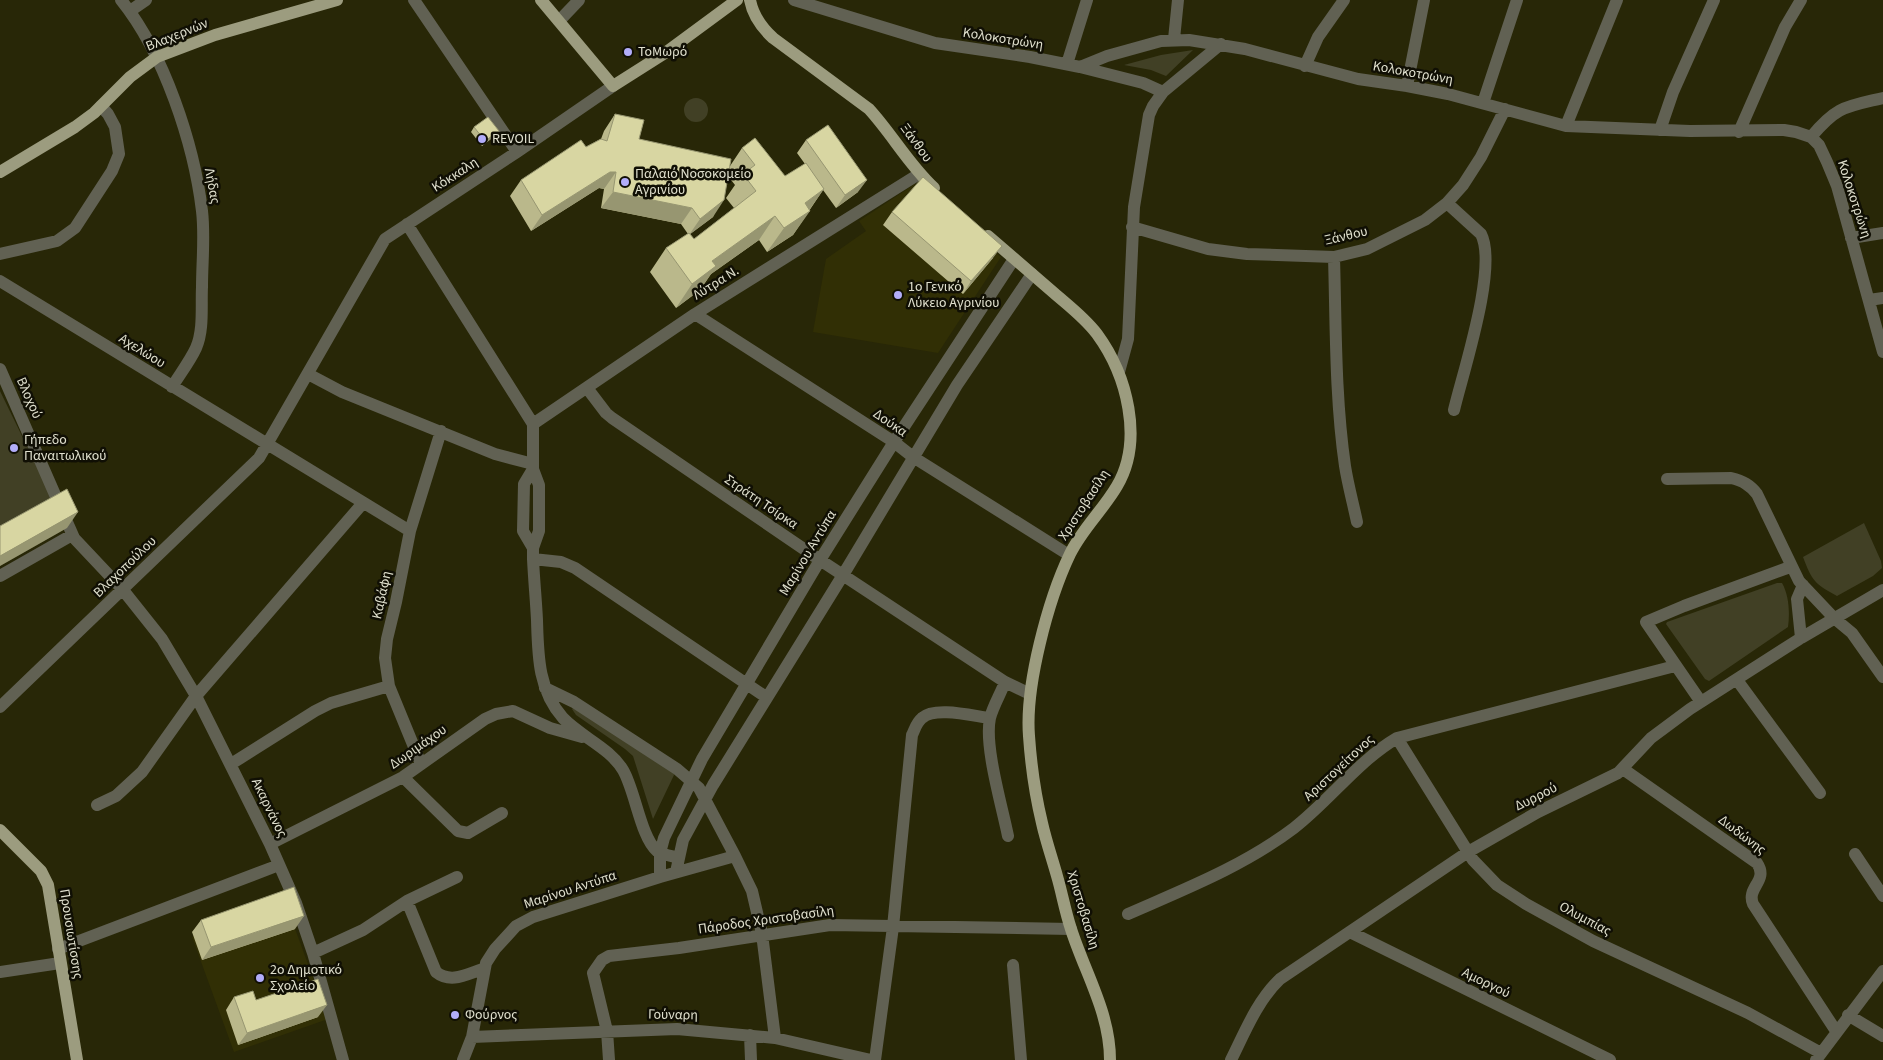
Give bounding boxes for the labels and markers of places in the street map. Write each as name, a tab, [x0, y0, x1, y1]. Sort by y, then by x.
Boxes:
place label: ΤοΜωρό	[638, 42, 687, 62]
marker: ΤοΜωρό	[622, 46, 634, 58]
place label: REVOIL	[492, 129, 534, 149]
marker: REVOIL	[476, 133, 488, 145]
place label: Παλαιό Νοσοκομείο Αγρινίου	[635, 164, 751, 200]
marker: Παλαιό Νοσοκομείο Αγρινίου	[619, 176, 631, 188]
place label: 1ο Γενικό Λύκειο Αγρινίου	[908, 277, 999, 313]
marker: 1ο Γενικό Λύκειο Αγρινίου	[892, 289, 904, 301]
place label: Γήπεδο Παναιτωλικού	[24, 430, 106, 466]
marker: Γήπεδο Παναιτωλικού	[8, 442, 20, 454]
place label: 2ο Δημοτικό Σχολείο	[270, 960, 342, 996]
marker: 2ο Δημοτικό Σχολείο	[254, 972, 266, 984]
place label: Φούρνος	[465, 1005, 517, 1025]
marker: Φούρνος	[449, 1009, 461, 1021]

